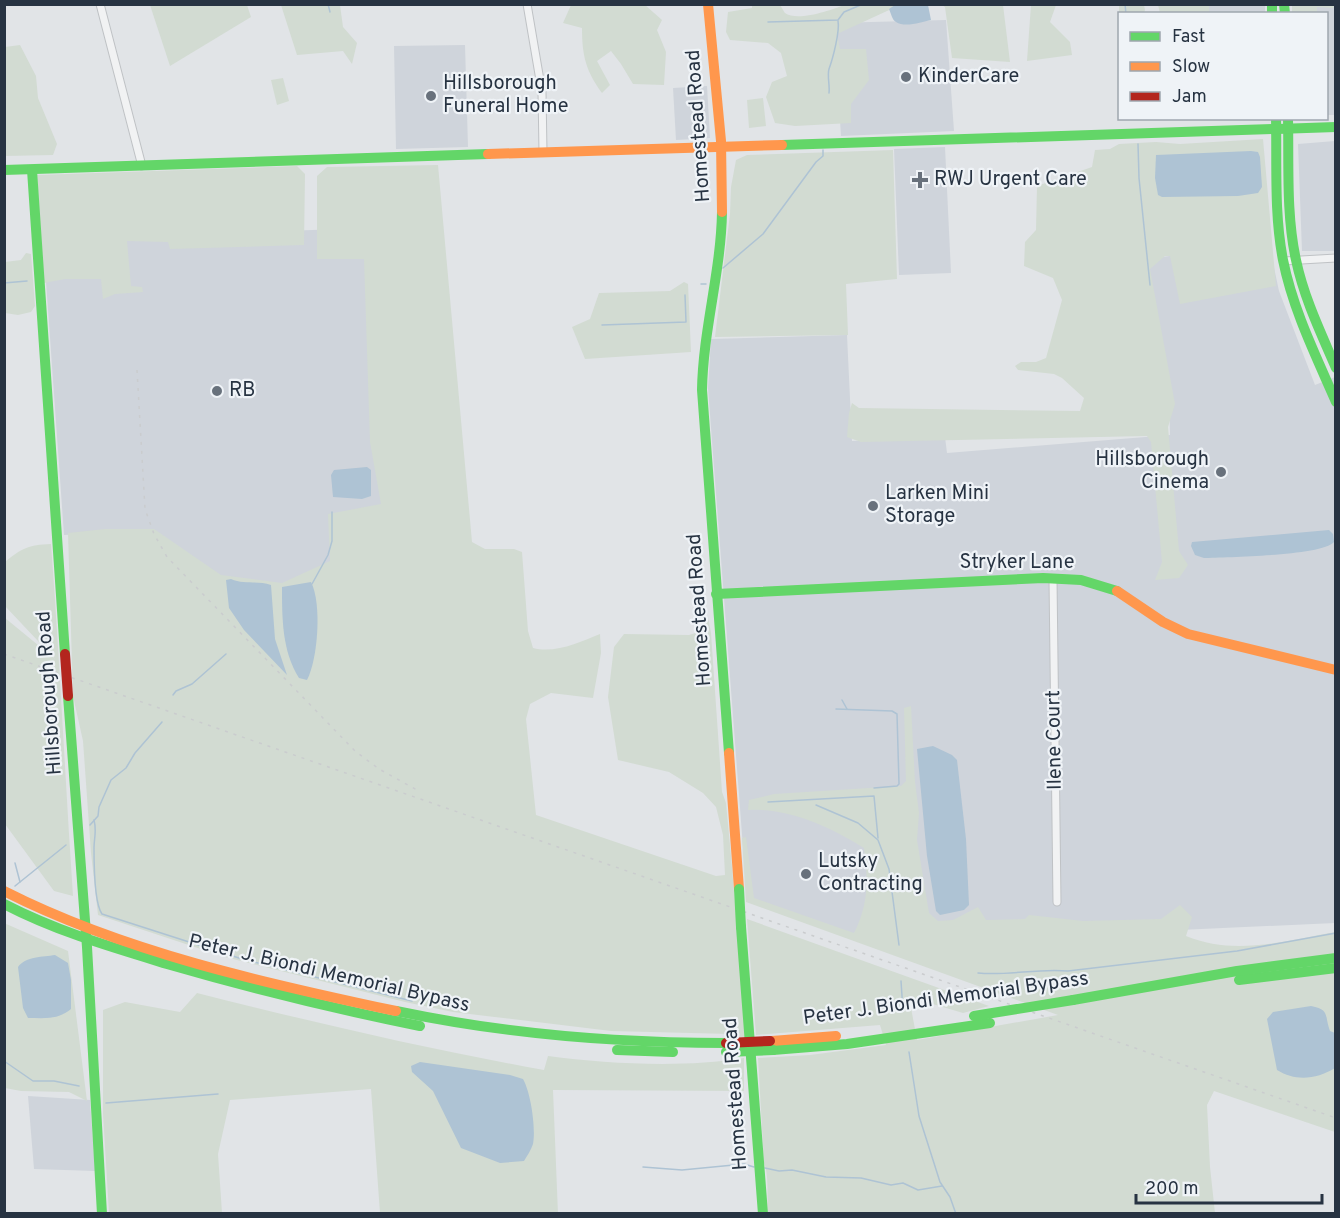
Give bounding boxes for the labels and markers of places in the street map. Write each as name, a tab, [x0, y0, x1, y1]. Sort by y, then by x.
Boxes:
place label: KinderCare	[918, 64, 1019, 90]
marker: KinderCare	[899, 70, 913, 84]
place label: Hillsborough Funeral Home	[443, 71, 568, 120]
marker: Hillsborough Funeral Home	[424, 89, 438, 103]
place label: RWJ Urgent Care	[934, 167, 1087, 193]
marker: RWJ Urgent Care	[911, 171, 929, 189]
place label: RB	[229, 378, 255, 404]
marker: RB	[210, 384, 224, 398]
place label: Hillsborough Cinema	[1095, 447, 1209, 496]
marker: Hillsborough Cinema	[1214, 465, 1228, 479]
place label: Larken Mini Storage	[885, 481, 989, 530]
marker: Larken Mini Storage	[866, 499, 880, 513]
place label: Lutsky Contracting	[818, 849, 923, 898]
marker: Lutsky Contracting	[799, 867, 813, 881]

